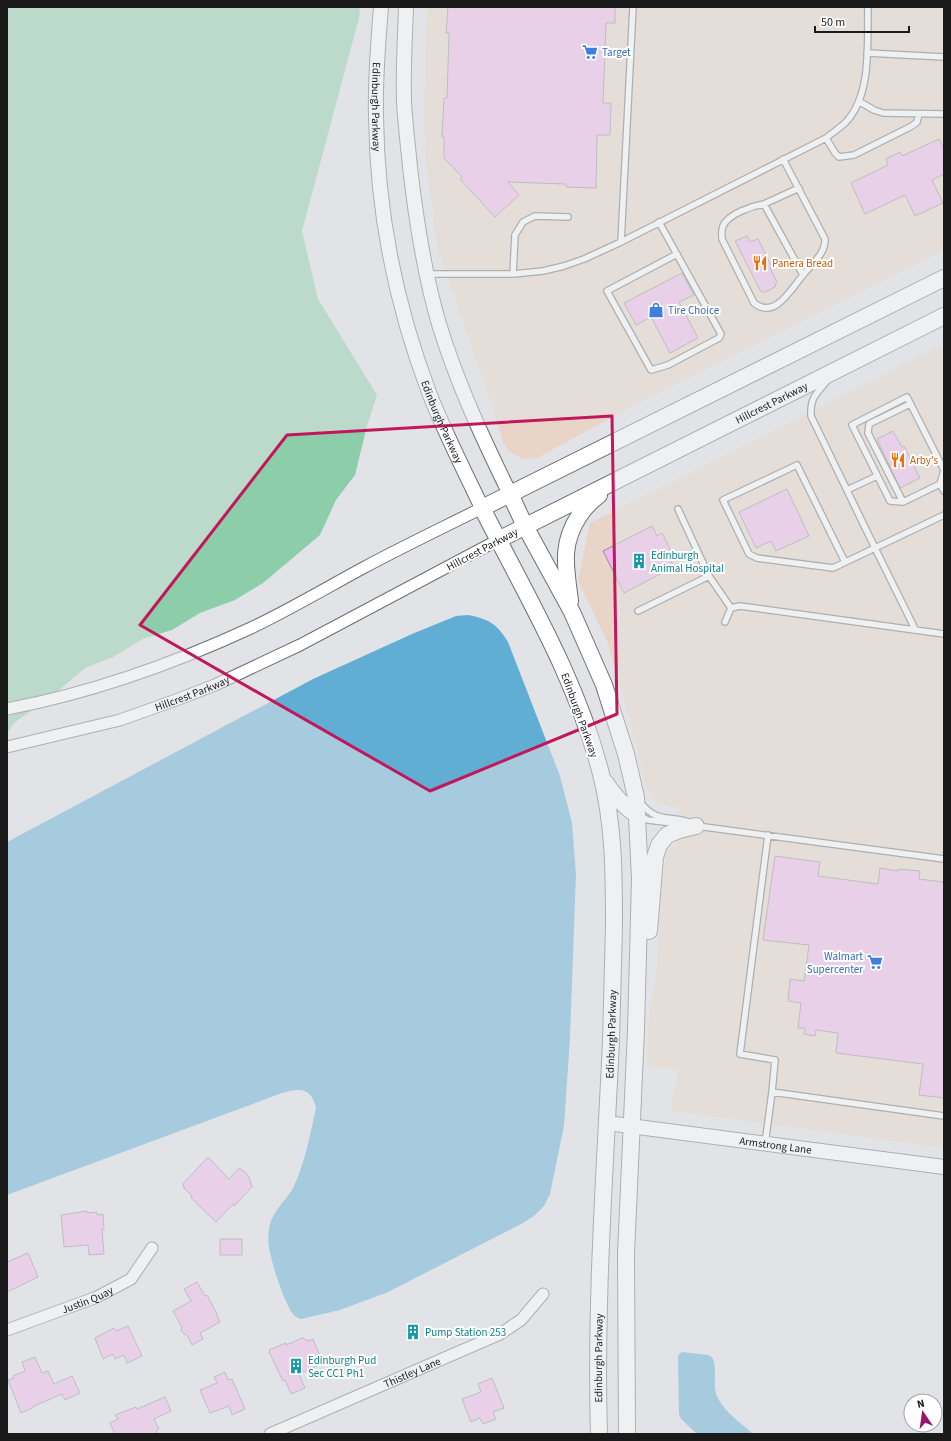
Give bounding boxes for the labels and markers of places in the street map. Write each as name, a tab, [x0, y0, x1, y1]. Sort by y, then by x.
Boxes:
supermarket icon: Target	[581, 43, 599, 61]
place label: Target	[602, 45, 631, 60]
restaurant icon: Panera Bread	[751, 254, 769, 272]
place label: Panera Bread	[772, 256, 833, 271]
shop icon: Tire Choice	[647, 301, 665, 319]
place label: Tire Choice	[668, 303, 720, 318]
restaurant icon: Arby's	[889, 451, 907, 469]
place label: Arby's	[910, 453, 938, 468]
place label: Edinburgh Animal Hospital	[651, 548, 724, 576]
building icon: Edinburgh Animal Hospital	[630, 552, 648, 570]
place label: Walmart Supercenter	[807, 949, 863, 977]
supermarket icon: Walmart Supercenter	[866, 953, 884, 971]
building icon: Pump Station 253	[404, 1323, 422, 1341]
place label: Pump Station 253	[425, 1325, 506, 1340]
place label: Edinburgh Pud Sec CC1 Ph1	[308, 1353, 376, 1381]
building icon: Edinburgh Pud Sec CC1 Ph1	[287, 1357, 305, 1375]

